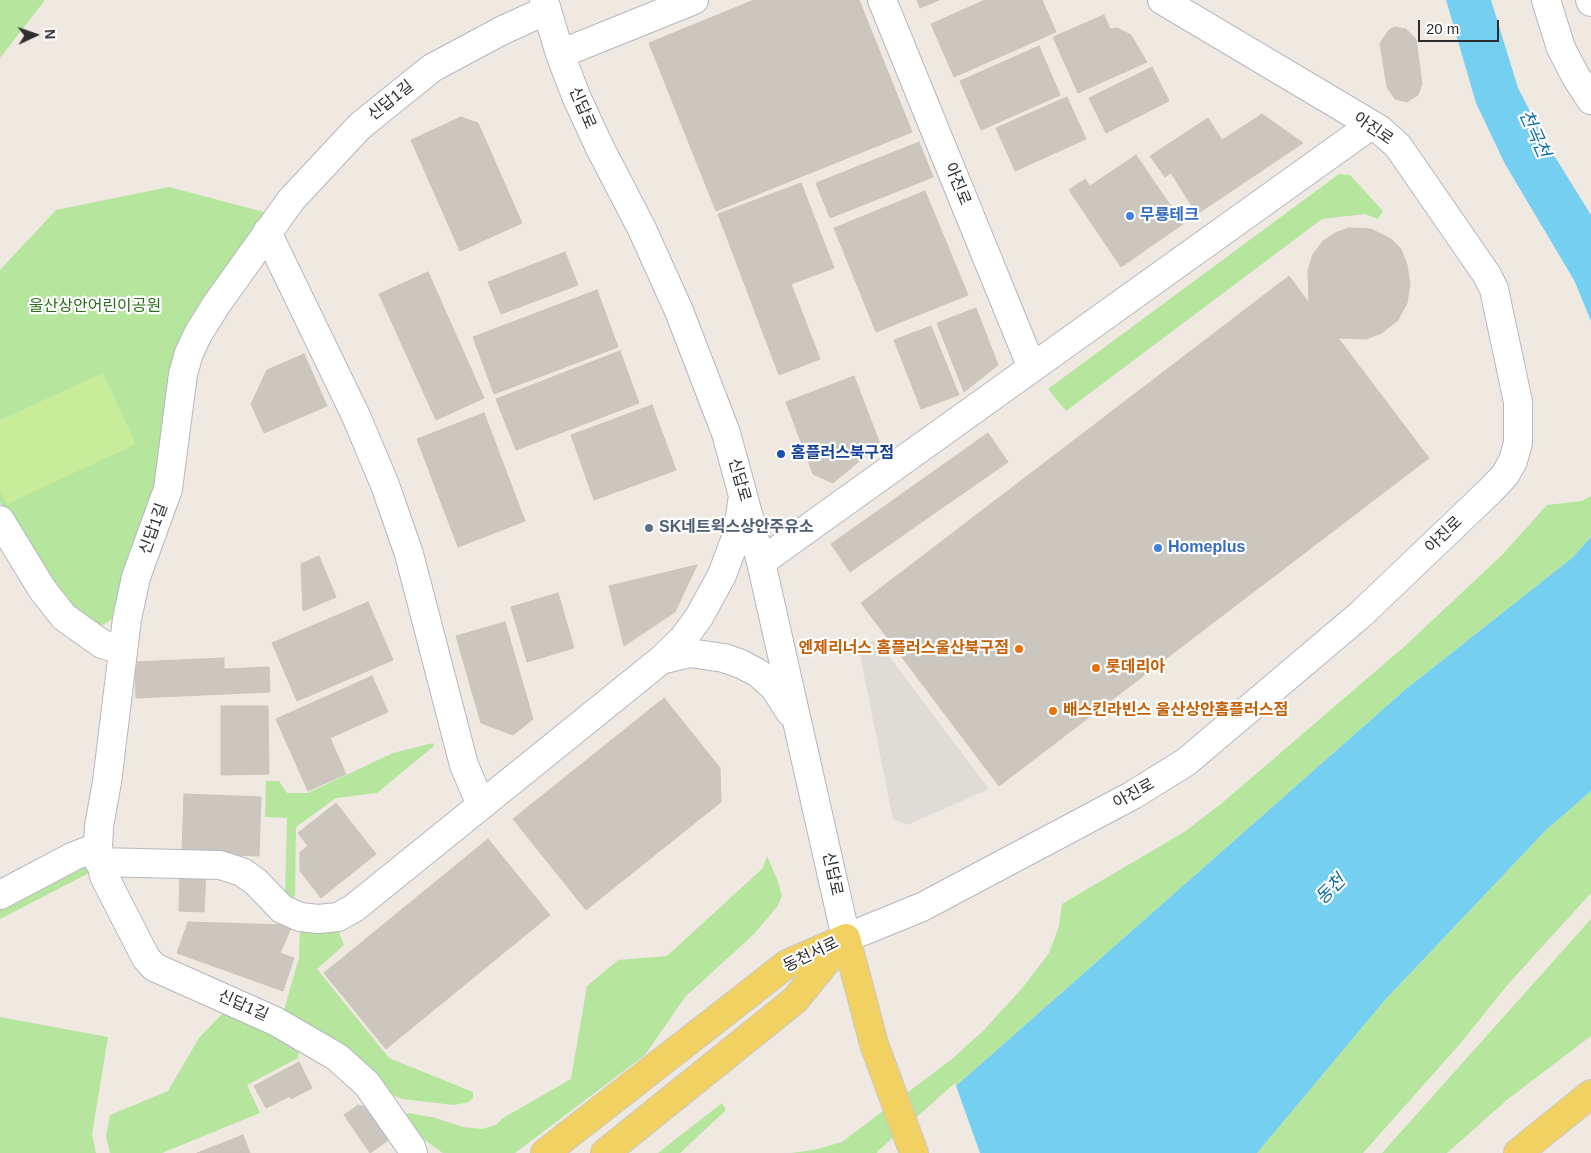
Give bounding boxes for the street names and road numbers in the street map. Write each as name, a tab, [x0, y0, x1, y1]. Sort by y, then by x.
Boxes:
street label: 신답1길	[364, 77, 418, 125]
street label: 신답로	[565, 84, 599, 132]
street label: 아진로	[1349, 108, 1397, 150]
street label: 아진로	[940, 160, 974, 208]
street label: 신답로	[724, 456, 754, 504]
street label: 신답1길	[136, 501, 172, 557]
street label: 아진로	[1421, 513, 1467, 557]
street label: 아진로	[1110, 775, 1158, 813]
street label: 신답로	[818, 850, 846, 898]
street label: 동천서로	[780, 933, 842, 977]
street label: 신답1길	[215, 986, 271, 1026]

